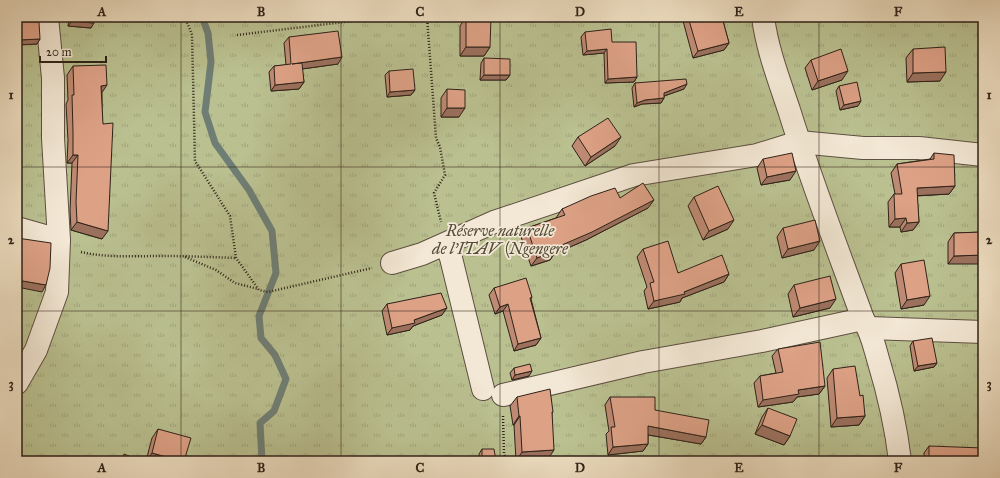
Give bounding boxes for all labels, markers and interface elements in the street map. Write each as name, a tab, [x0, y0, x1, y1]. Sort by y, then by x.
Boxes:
text: A	[97, 4, 107, 20]
text: B	[257, 4, 266, 20]
text: C	[416, 4, 425, 20]
text: D	[575, 4, 585, 20]
text: E	[734, 4, 744, 20]
text: F	[894, 4, 903, 20]
scale bar	[40, 38, 106, 64]
text: 20 m	[46, 45, 72, 59]
text: 1	[8, 87, 14, 103]
text: 1	[986, 87, 992, 103]
park label: Réserve naturelle de l'ITAV (Ngengere	[431, 221, 569, 258]
text: 2	[8, 232, 15, 248]
text: 2	[986, 232, 993, 248]
text: 3	[8, 376, 14, 392]
text: 3	[986, 376, 992, 392]
text: A	[97, 460, 107, 476]
text: B	[257, 460, 266, 476]
text: C	[416, 460, 425, 476]
text: D	[575, 460, 585, 476]
text: E	[734, 460, 744, 476]
text: F	[894, 460, 903, 476]

